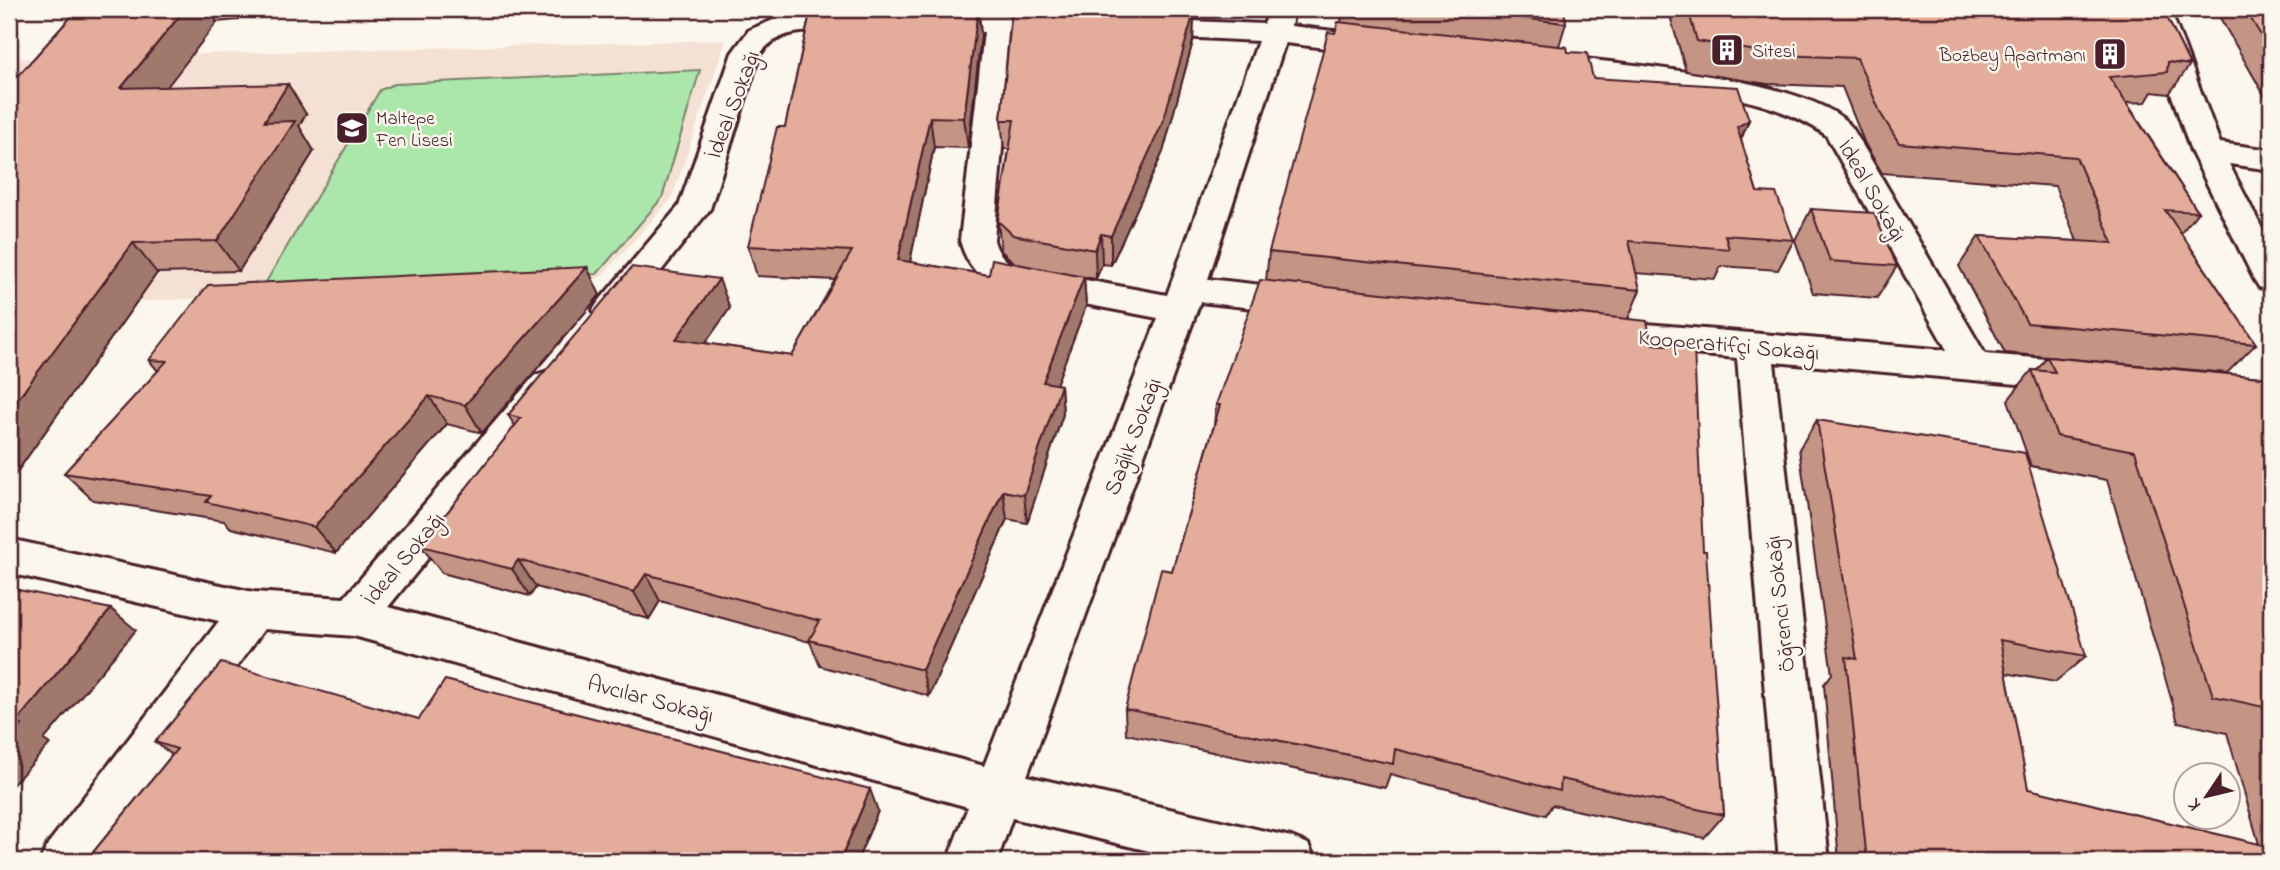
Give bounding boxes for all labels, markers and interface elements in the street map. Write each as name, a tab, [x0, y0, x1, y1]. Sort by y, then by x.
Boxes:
building icon: Sitesi	[1708, 31, 1746, 69]
building icon: Bozbey Apartmanı	[2091, 35, 2129, 73]
place label: Sitesi	[1752, 39, 1796, 66]
place label: Bozbey Apartmanı	[1938, 43, 2086, 71]
street label: İdeal Sokağı	[699, 46, 771, 164]
place label: Maltepe Fen Lisesi	[375, 106, 453, 155]
school or university icon: Maltepe Fen Lisesi	[333, 109, 371, 147]
street label: İdeal Sokağı	[1827, 134, 1914, 249]
street label: Kooperatifçi Sokağı	[1637, 322, 1821, 372]
street label: Sağlık Sokağı	[1097, 373, 1173, 501]
street label: İdeal Sokağı	[356, 505, 455, 614]
street label: Öğrenci Sokağı	[1758, 534, 1806, 674]
street label: Avcılar Sokağı	[583, 668, 717, 734]
north arrow	[2172, 762, 2242, 832]
text: K	[2181, 792, 2209, 816]

